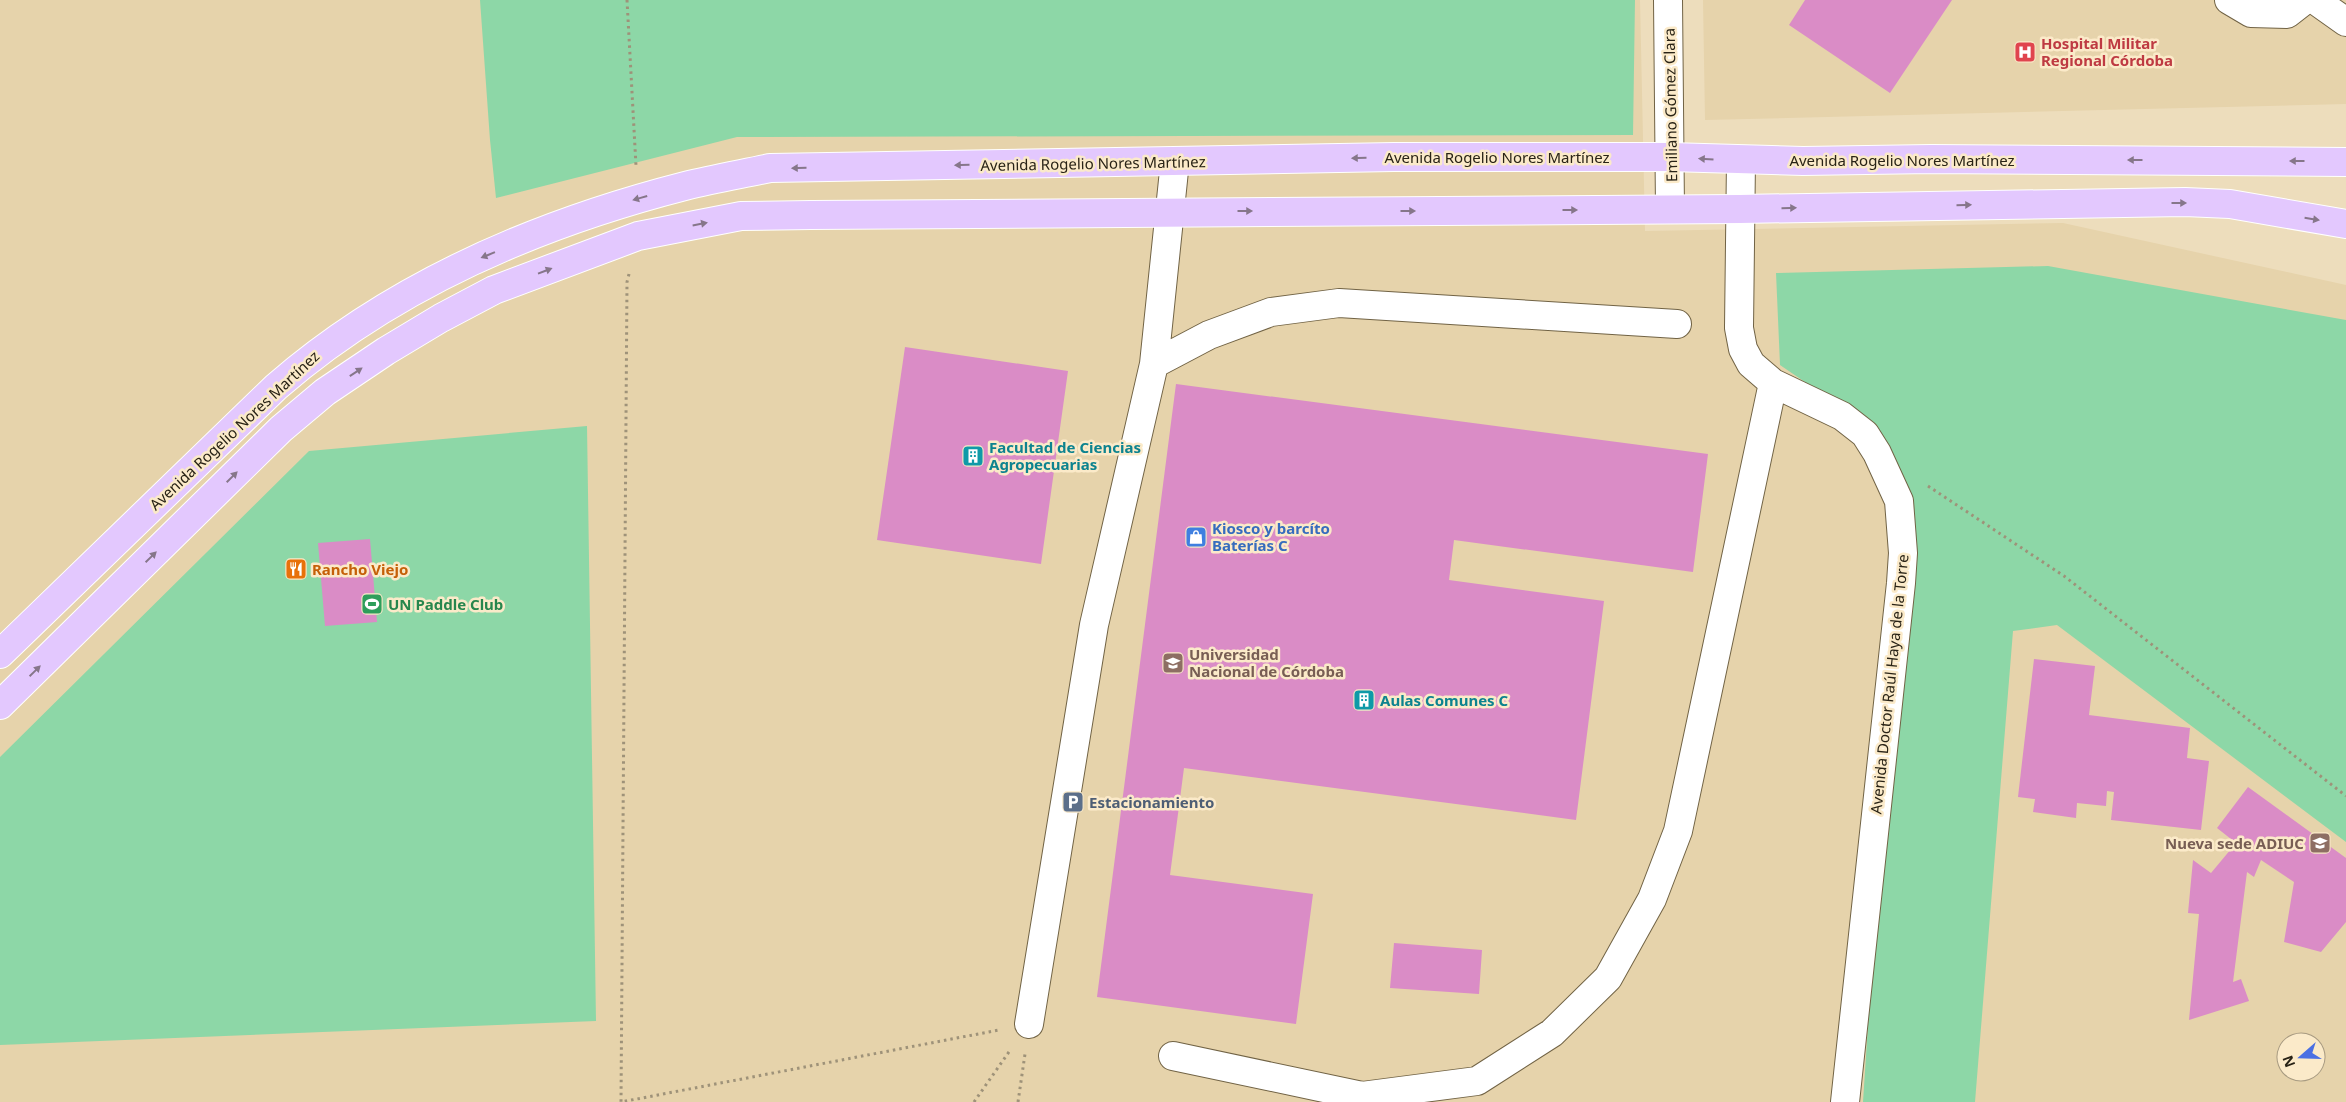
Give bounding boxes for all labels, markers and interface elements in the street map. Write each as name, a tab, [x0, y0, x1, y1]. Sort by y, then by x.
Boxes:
street label: Emiliano Gómez Clara	[1659, 28, 1681, 182]
place label: Hospital Militar Regional Córdoba	[2041, 33, 2173, 70]
hospital icon: Hospital Militar Regional Córdoba	[2013, 40, 2037, 64]
street label: Avenida Rogelio Nores Martínez	[1384, 147, 1610, 167]
street label: Avenida Rogelio Nores Martínez	[1789, 150, 2015, 170]
street label: Avenida Rogelio Nores Martínez	[980, 151, 1206, 175]
one-way arrow	[1351, 154, 1367, 162]
one-way arrow	[1697, 154, 1713, 162]
one-way arrow	[2127, 156, 2143, 164]
one-way arrow	[2289, 157, 2305, 165]
one-way arrow	[953, 161, 969, 169]
one-way arrow	[791, 164, 807, 172]
one-way arrow	[633, 195, 648, 203]
one-way arrow	[2171, 199, 2187, 207]
one-way arrow	[1956, 201, 1972, 209]
one-way arrow	[1781, 204, 1797, 212]
one-way arrow	[1562, 206, 1578, 214]
one-way arrow	[1237, 207, 1253, 215]
one-way arrow	[1400, 207, 1416, 215]
one-way arrow	[2305, 215, 2321, 223]
one-way arrow	[692, 219, 708, 227]
one-way arrow	[481, 251, 495, 259]
one-way arrow	[538, 267, 553, 275]
street label: Avenida Rogelio Nores Martínez	[145, 346, 323, 514]
one-way arrow	[349, 367, 362, 377]
place label: Facultad de Ciencias Agropecuarias	[989, 437, 1141, 474]
building icon: Facultad de Ciencias Agropecuarias	[961, 444, 985, 468]
one-way arrow	[226, 471, 238, 483]
place label: Kiosco y barcíto Baterías C	[1212, 518, 1330, 555]
shop icon: Kiosco y barcíto Baterías C	[1184, 525, 1208, 549]
one-way arrow	[145, 551, 157, 563]
street label: Avenida Doctor Raúl Haya de la Torre	[1865, 553, 1913, 815]
restaurant icon: Rancho Viejo	[284, 557, 308, 581]
place label: Rancho Viejo	[312, 559, 408, 579]
sports icon: UN Paddle Club	[360, 592, 384, 616]
place label: UN Paddle Club	[388, 594, 503, 614]
place label: Universidad Nacional de Córdoba	[1189, 644, 1344, 681]
school or university icon: Universidad Nacional de Córdoba	[1161, 651, 1185, 675]
one-way arrow	[29, 665, 41, 677]
building icon: Aulas Comunes C	[1352, 688, 1376, 712]
place label: Aulas Comunes C	[1380, 690, 1509, 710]
parking icon: Estacionamiento	[1061, 790, 1085, 814]
place label: Estacionamiento	[1089, 792, 1214, 812]
school or university icon: Nueva sede ADIUC	[2308, 831, 2332, 855]
place label: Nueva sede ADIUC	[2165, 833, 2304, 853]
north arrow	[2276, 1032, 2326, 1082]
text: N	[2277, 1053, 2299, 1070]

